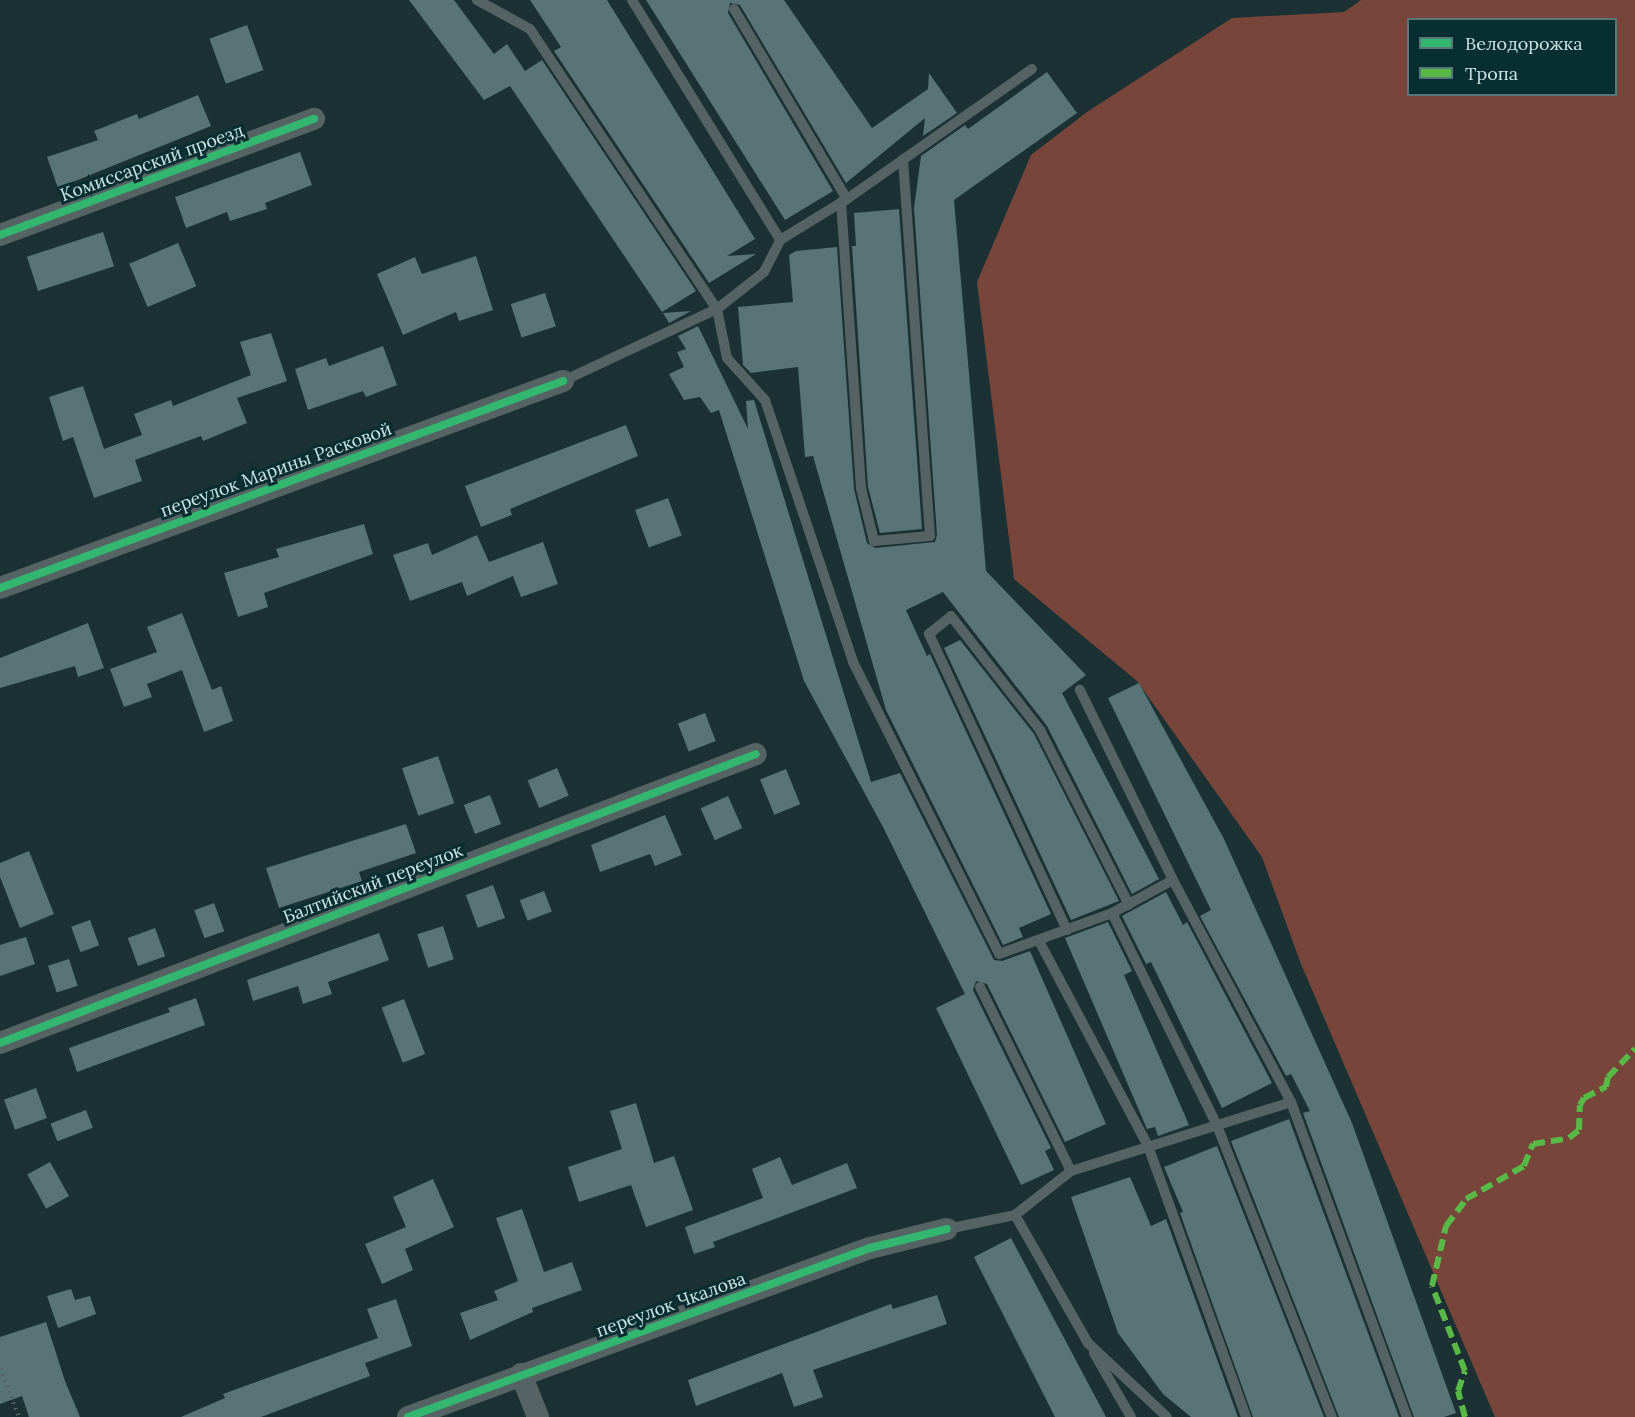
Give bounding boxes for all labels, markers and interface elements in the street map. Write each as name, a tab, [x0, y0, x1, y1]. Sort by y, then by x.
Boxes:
legend	[1407, 18, 1617, 96]
text: Велодорожка	[1465, 32, 1583, 55]
text: Тропа	[1465, 62, 1518, 85]
street label: Комиссарский проезд	[57, 120, 247, 206]
street label: переулок Марины Расковой	[157, 418, 395, 522]
street label: Балтийский переулок	[280, 840, 466, 928]
street label: переулок Чкалова	[593, 1268, 749, 1342]

